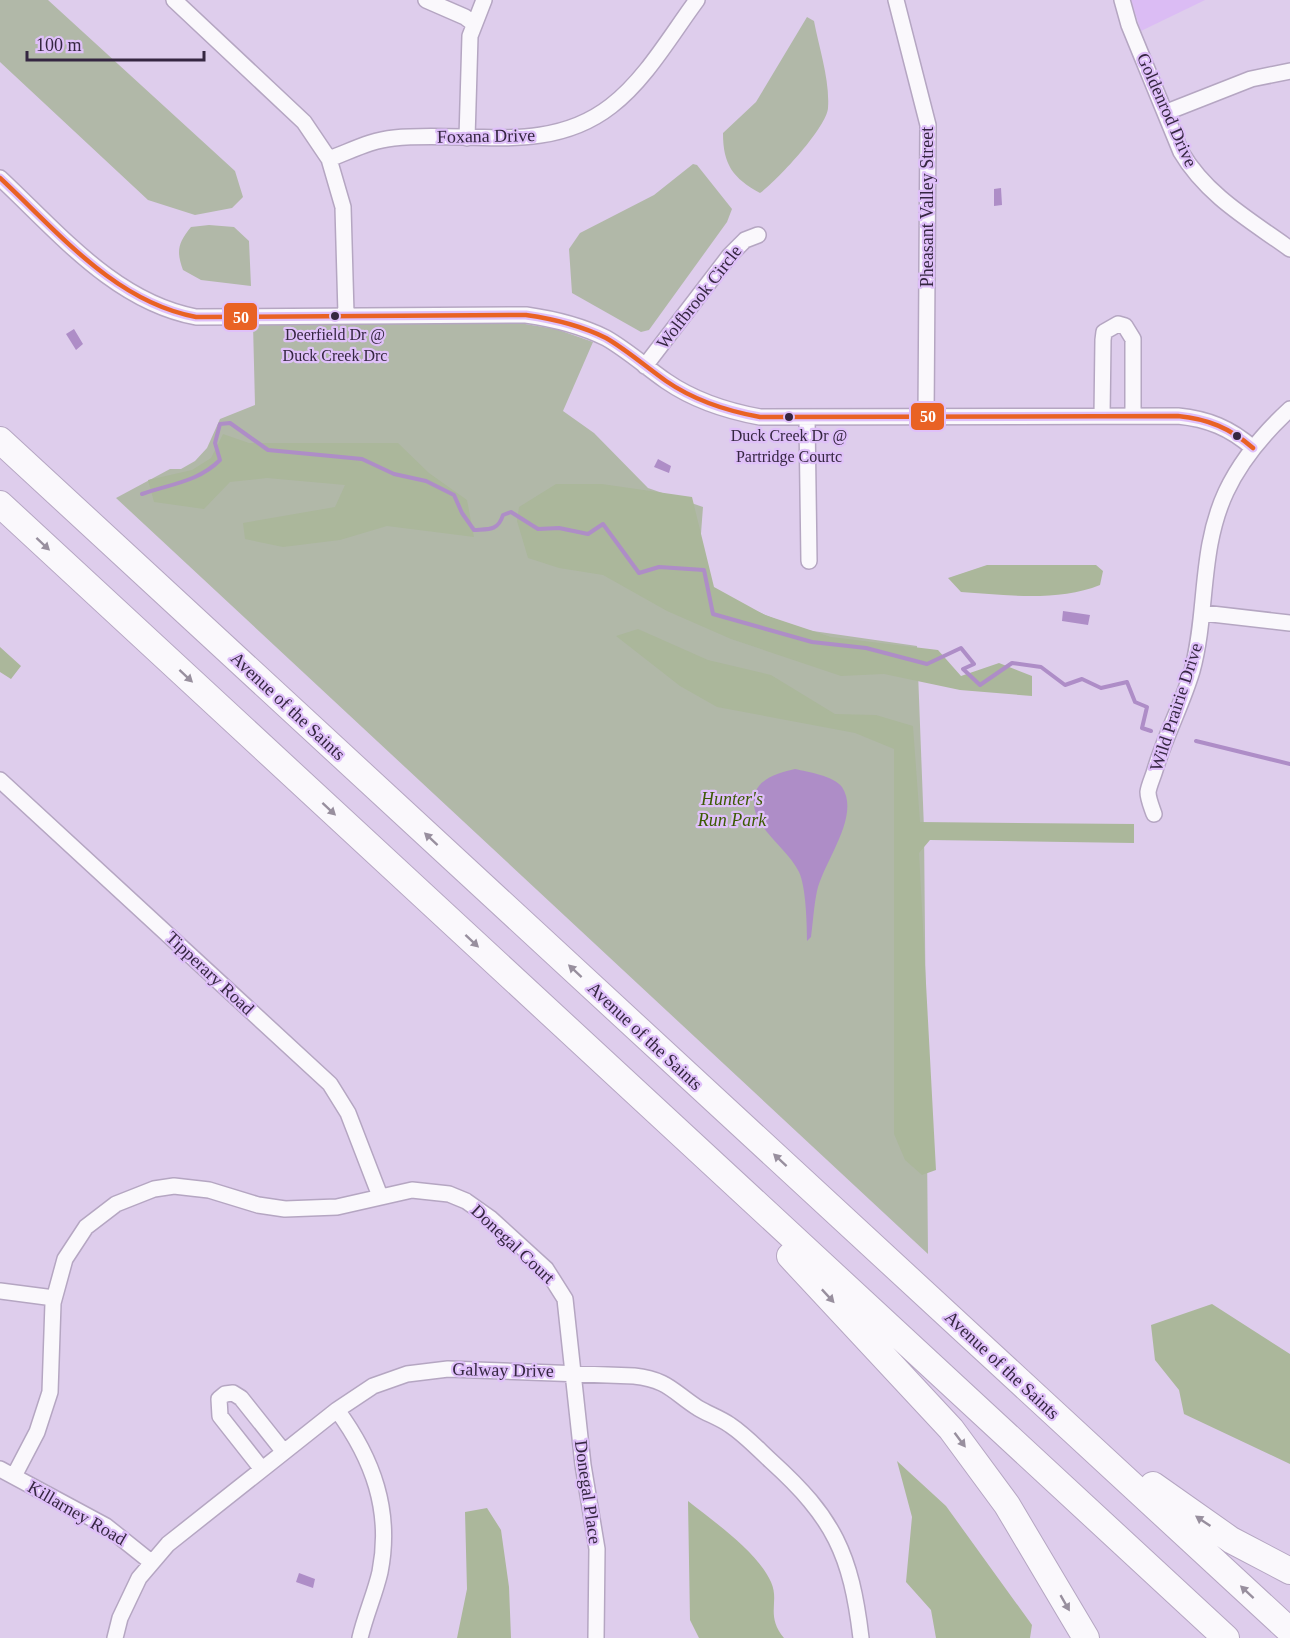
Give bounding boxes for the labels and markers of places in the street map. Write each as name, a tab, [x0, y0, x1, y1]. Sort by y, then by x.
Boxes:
marker: Deerfield Dr @ Duck Creek Drc	[329, 310, 341, 322]
place label: Deerfield Dr @ Duck Creek Drc	[283, 326, 387, 364]
marker: Duck Creek Dr @ Partridge Courtc	[783, 411, 795, 423]
place label: Duck Creek Dr @ Partridge Courtc	[731, 427, 847, 466]
unlabelled marker	[1231, 430, 1243, 442]

